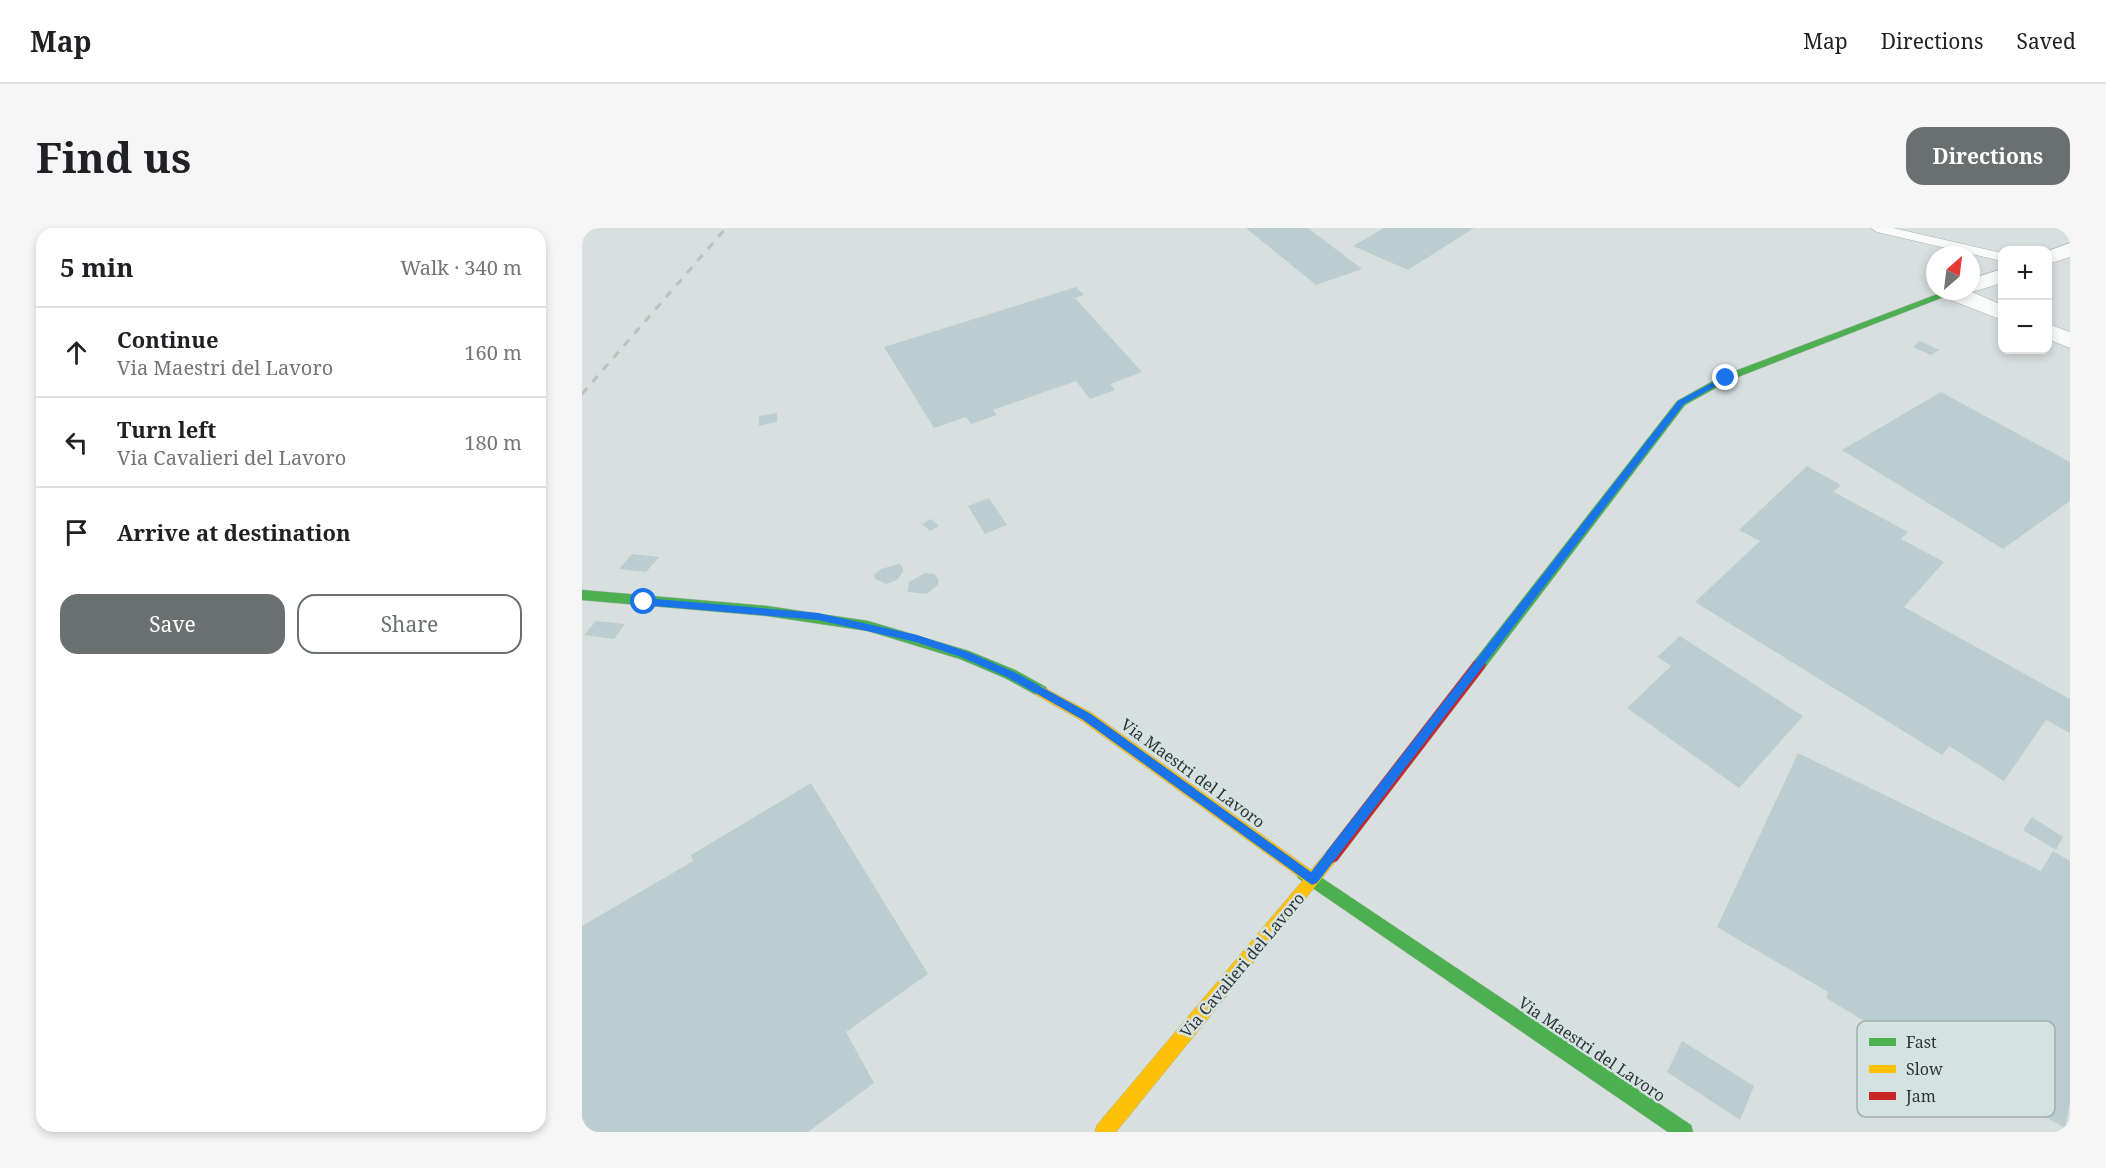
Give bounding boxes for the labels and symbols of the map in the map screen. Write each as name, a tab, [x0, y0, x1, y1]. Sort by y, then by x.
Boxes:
north arrow	[1926, 246, 1980, 300]
route end	[1712, 364, 1738, 390]
route start	[630, 588, 656, 614]
street label: Via Maestri del Lavoro	[1117, 713, 1269, 833]
street label: Via Cavalieri del Lavoro	[1175, 888, 1309, 1042]
street label: Via Maestri del Lavoro	[1514, 991, 1670, 1107]
legend	[1857, 1021, 2055, 1117]
text: Fast	[1906, 1031, 1937, 1053]
text: Slow	[1906, 1058, 1943, 1080]
text: Jam	[1905, 1085, 1936, 1107]

